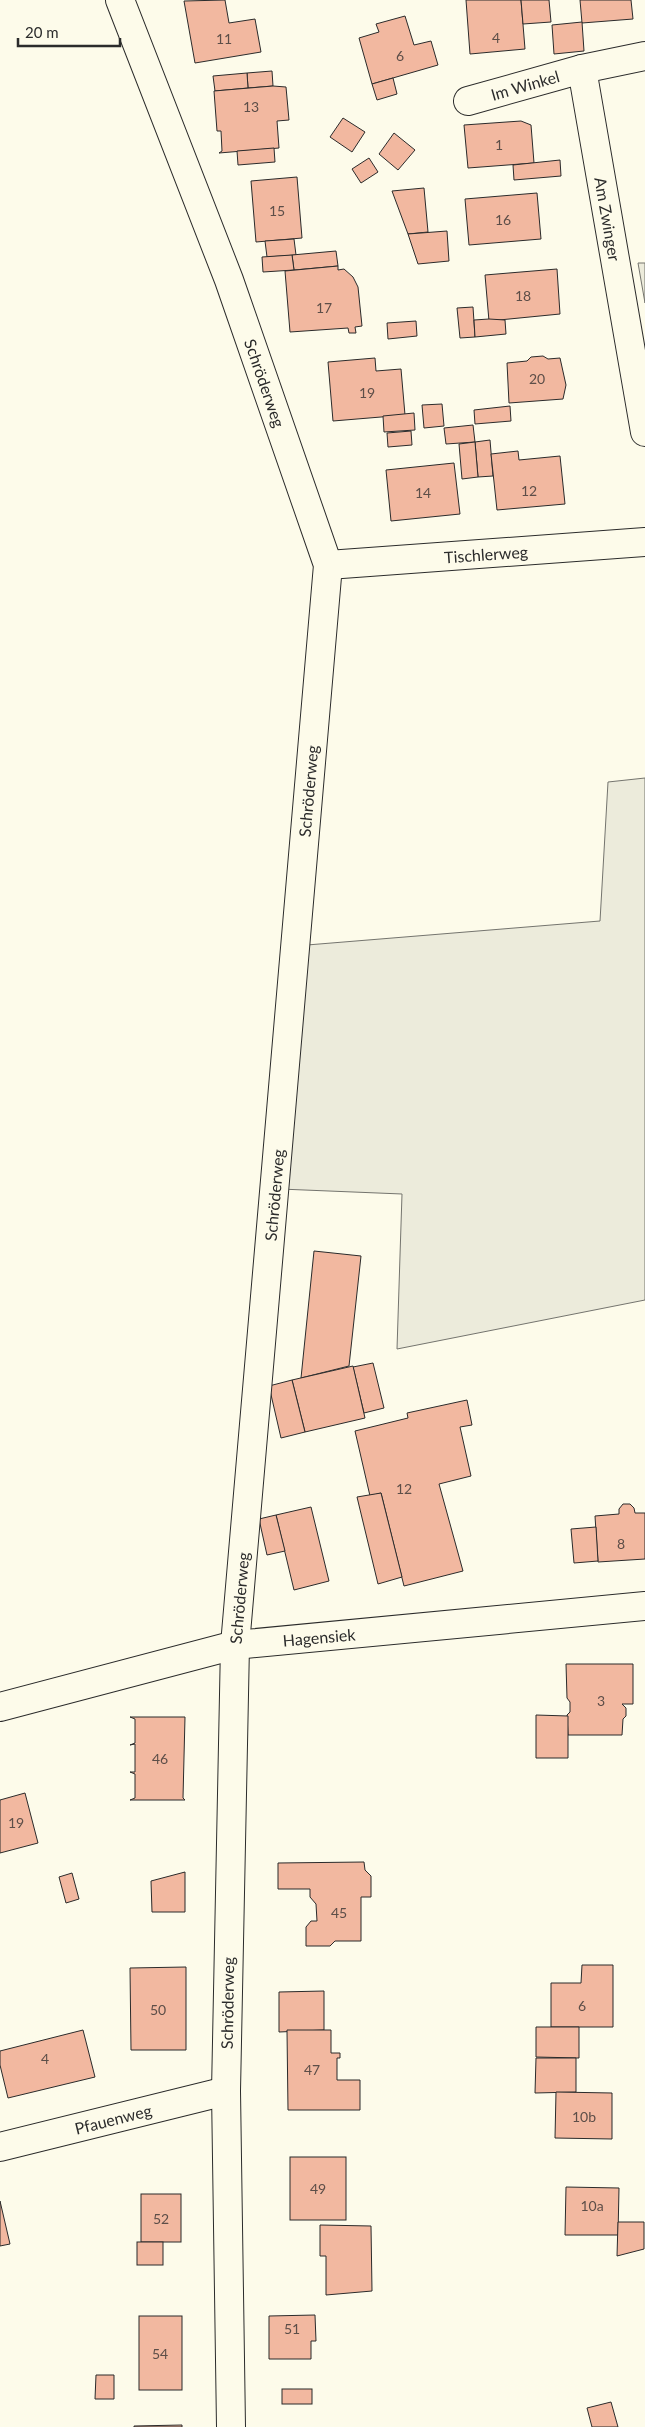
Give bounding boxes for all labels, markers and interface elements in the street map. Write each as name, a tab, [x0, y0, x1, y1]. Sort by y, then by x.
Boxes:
scale bar	[18, 15, 120, 47]
text: 20 m	[25, 23, 59, 41]
house number: 4	[492, 29, 500, 46]
house number: 11	[216, 30, 232, 47]
house number: 6	[396, 47, 404, 64]
street label: Im Winkel	[488, 66, 562, 104]
house number: 13	[243, 98, 259, 115]
house number: 1	[495, 136, 503, 153]
street label: Am Zwinger	[591, 175, 625, 263]
house number: 15	[269, 202, 285, 219]
house number: 16	[495, 211, 511, 228]
house number: 18	[515, 287, 531, 304]
house number: 17	[316, 299, 332, 316]
street label: Schröderweg	[241, 336, 289, 430]
house number: 20	[529, 370, 545, 387]
house number: 19	[359, 384, 375, 401]
house number: 12	[521, 482, 537, 499]
house number: 14	[415, 484, 431, 501]
street label: Tischlerweg	[443, 542, 529, 566]
street label: Schröderweg	[295, 744, 321, 838]
street label: Schröderweg	[261, 1148, 287, 1242]
house number: 12	[396, 1480, 412, 1497]
house number: 8	[617, 1535, 625, 1552]
street label: Schröderweg	[226, 1551, 252, 1645]
street label: Hagensiek	[282, 1624, 357, 1650]
house number: 3	[597, 1692, 605, 1709]
house number: 46	[152, 1750, 168, 1767]
house number: 19	[8, 1814, 24, 1831]
house number: 45	[331, 1904, 347, 1921]
street label: Schröderweg	[217, 1957, 237, 2049]
house number: 6	[578, 1997, 586, 2014]
house number: 50	[150, 2001, 166, 2018]
house number: 4	[41, 2050, 49, 2067]
house number: 47	[304, 2061, 320, 2078]
street label: Pfauenweg	[73, 2100, 153, 2138]
house number: 10b	[572, 2108, 596, 2125]
house number: 49	[310, 2180, 326, 2197]
house number: 10a	[580, 2197, 604, 2214]
house number: 52	[153, 2210, 169, 2227]
house number: 51	[284, 2320, 300, 2337]
house number: 54	[152, 2345, 168, 2362]

